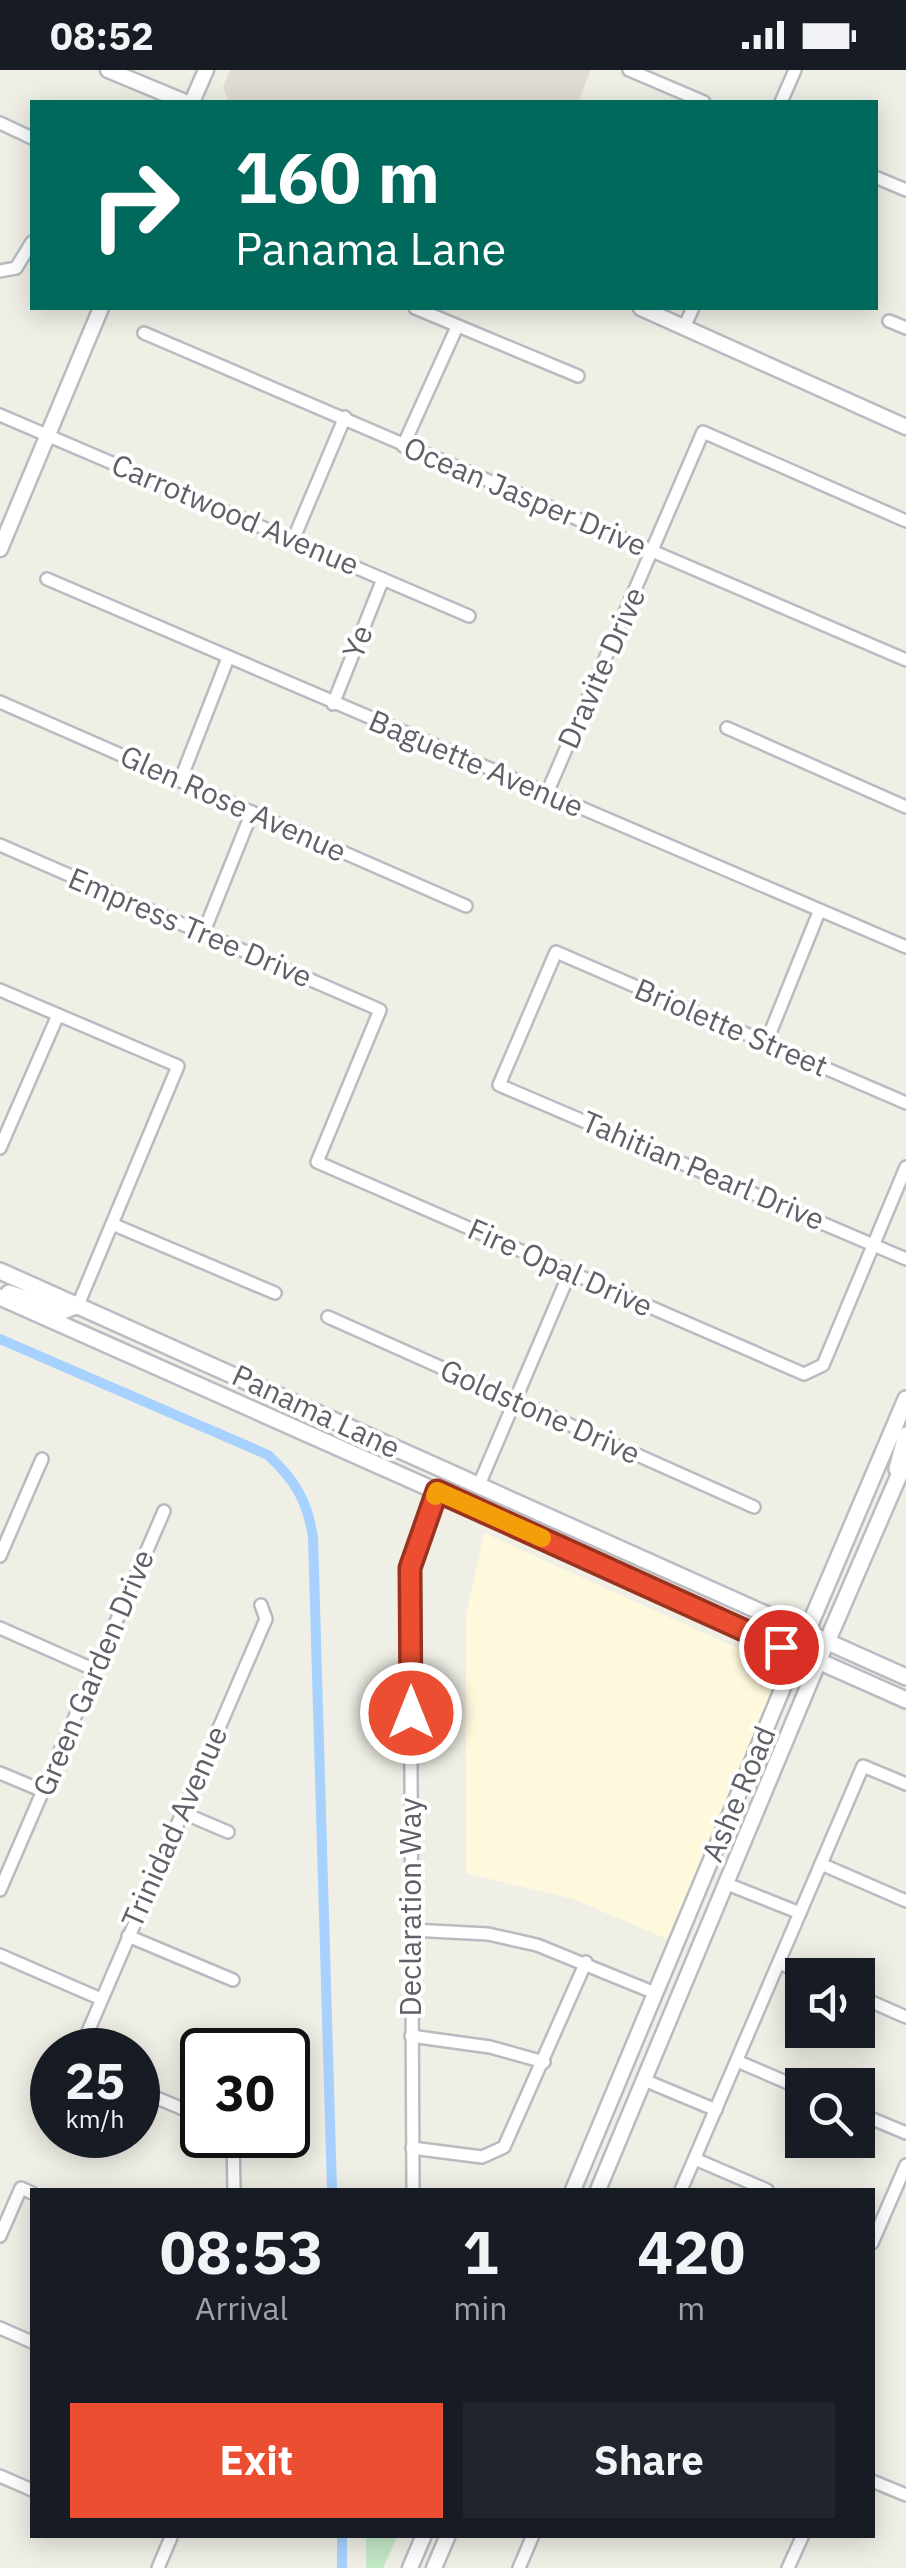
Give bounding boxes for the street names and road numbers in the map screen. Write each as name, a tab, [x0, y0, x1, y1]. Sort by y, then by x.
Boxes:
street label: Ocean Jasper Drive	[398, 427, 653, 564]
street label: Carrotwood Avenue	[106, 444, 365, 583]
street label: Dravite Drive	[548, 581, 654, 754]
street label: Ye	[332, 619, 381, 664]
street label: Baguette Avenue	[363, 700, 590, 825]
street label: Glen Rose Avenue	[114, 735, 353, 870]
street label: Empress Tree Drive	[63, 858, 318, 996]
street label: Briolette Street	[629, 968, 834, 1085]
street label: Tahitian Pearl Drive	[576, 1101, 831, 1238]
street label: Fire Opal Drive	[462, 1209, 659, 1325]
street label: Goldstone Drive	[434, 1349, 647, 1472]
street label: Panama Lane	[226, 1355, 407, 1467]
street label: Green Garden Drive	[23, 1543, 162, 1802]
street label: Trinidad Avenue	[112, 1719, 236, 1933]
street label: Ashe Road	[692, 1720, 784, 1867]
street label: Declaration Way	[390, 1797, 429, 2017]

